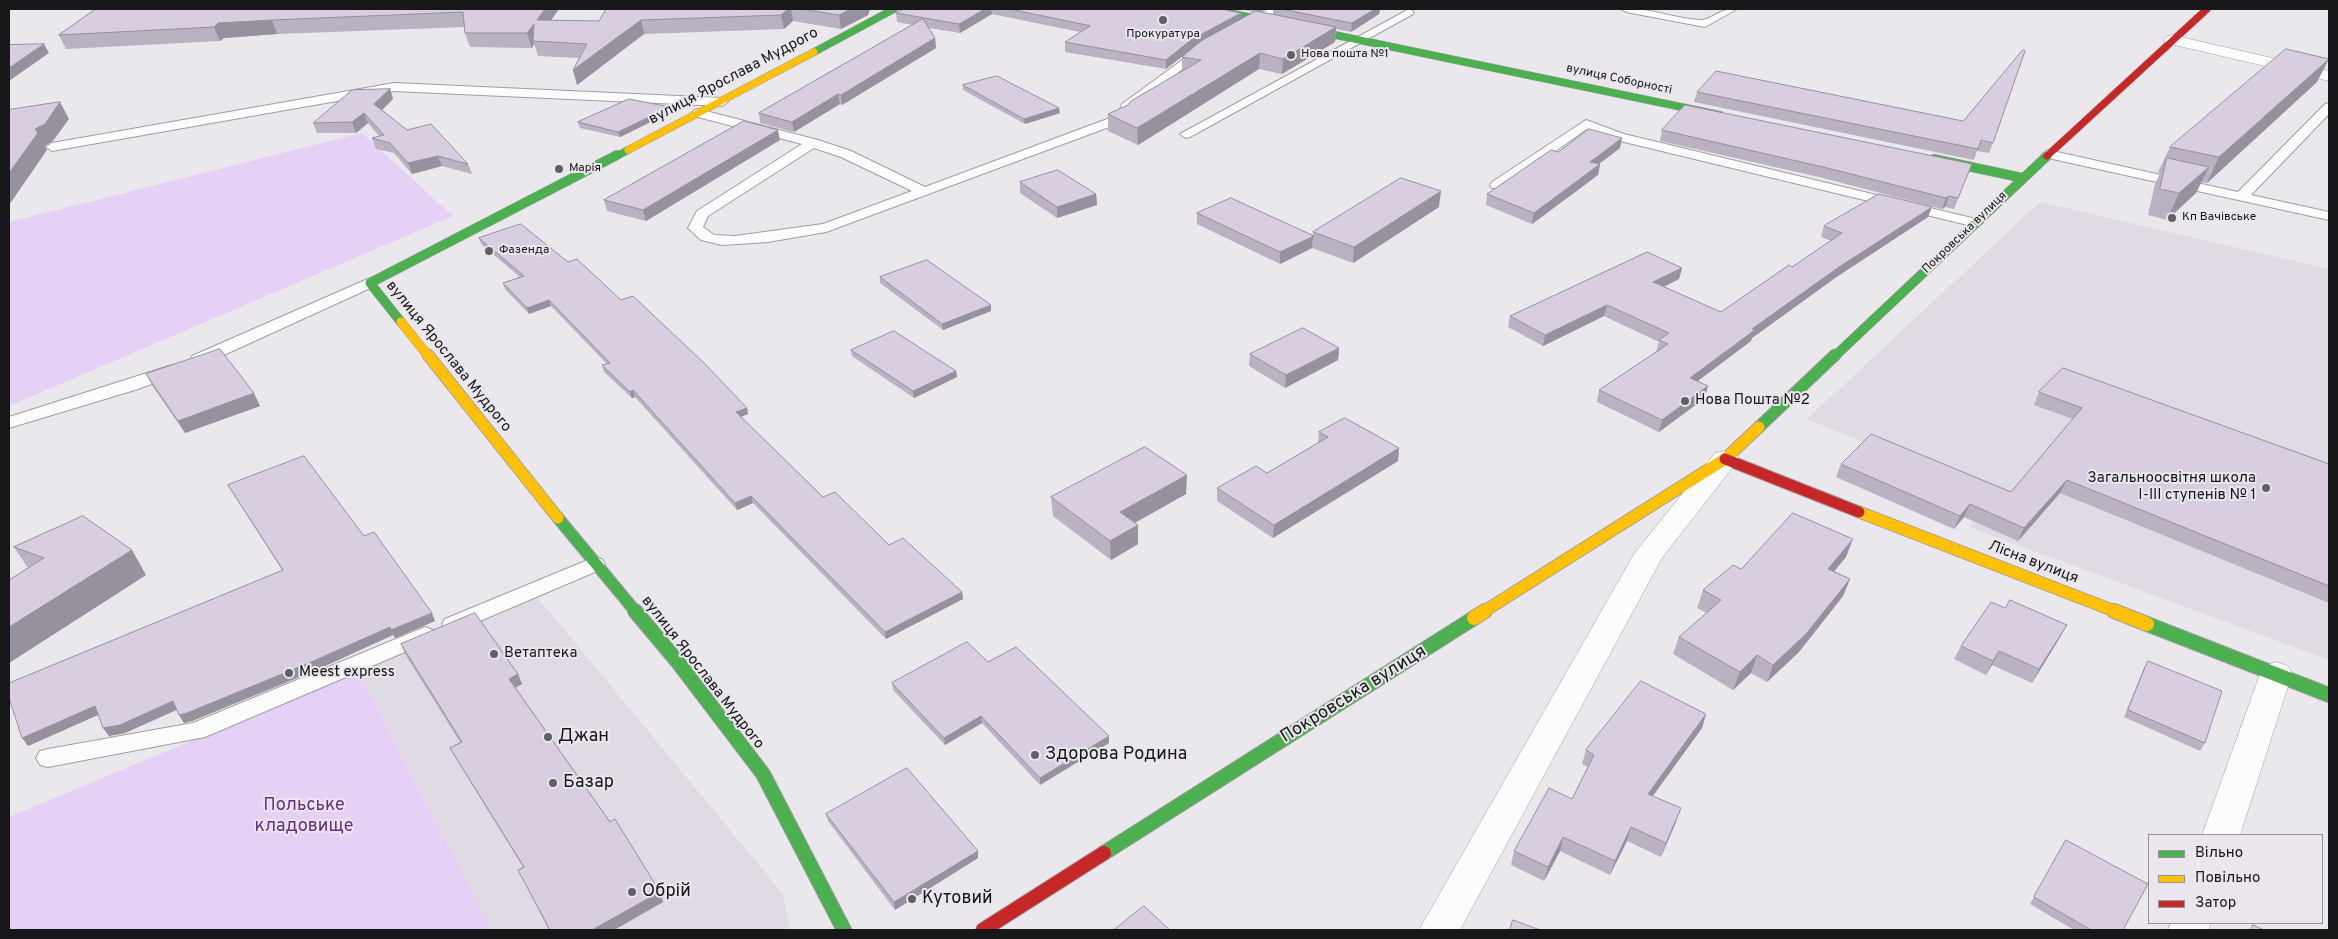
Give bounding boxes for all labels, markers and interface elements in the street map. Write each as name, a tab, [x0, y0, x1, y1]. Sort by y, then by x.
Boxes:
marker: Прокуратура	[1157, 14, 1169, 26]
street label: вулиця Ярослава Мудрого	[646, 25, 822, 129]
place label: Прокуратура	[1126, 28, 1200, 42]
place label: Нова пошта №1	[1301, 48, 1389, 62]
marker: Нова пошта №1	[1285, 49, 1297, 61]
street label: вулиця Соборності	[1565, 62, 1673, 98]
place label: Марія	[569, 162, 601, 176]
marker: Марія	[553, 163, 565, 175]
street label: Покровська вулиця	[1920, 189, 2010, 277]
place label: Кп Вачівське	[2182, 211, 2256, 225]
marker: Кп Вачівське	[2166, 212, 2178, 224]
place label: Фазенда	[499, 244, 549, 258]
marker: Фазенда	[483, 245, 495, 257]
street label: вулиця Ярослава Мудрого	[381, 278, 515, 436]
place label: Нова Пошта №2	[1695, 392, 1810, 410]
marker: Нова Пошта №2	[1679, 395, 1691, 407]
place label: Загальноосвітня школа І-ІІІ ступенів № 1	[2087, 470, 2256, 505]
marker: Загальноосвітня школа І-ІІІ ступенів № 1	[2260, 482, 2272, 494]
street label: Лісна вулиця	[1985, 538, 2081, 588]
street label: вулиця Ярослава Мудрого	[637, 593, 767, 753]
street label: Покровська вулиця	[1277, 641, 1431, 749]
place label: Ветаптека	[504, 645, 577, 663]
marker: Ветаптека	[488, 648, 500, 660]
place label: Meest express	[299, 664, 395, 682]
marker: Meest express	[283, 667, 295, 679]
place label: Джан	[558, 726, 609, 748]
marker: Джан	[542, 731, 554, 743]
place label: Здорова Родина	[1045, 744, 1187, 766]
marker: Здорова Родина	[1029, 749, 1041, 761]
place label: Базар	[563, 772, 614, 794]
marker: Базар	[547, 777, 559, 789]
park label: Польське кладовище	[254, 795, 354, 838]
legend	[2148, 834, 2323, 924]
text: Вільно	[2195, 844, 2243, 863]
text: Повільно	[2195, 869, 2260, 888]
place label: Обрій	[642, 881, 691, 903]
marker: Обрій	[626, 886, 638, 898]
place label: Кутовий	[922, 888, 993, 910]
marker: Кутовий	[906, 893, 918, 905]
text: Затор	[2195, 894, 2236, 913]

